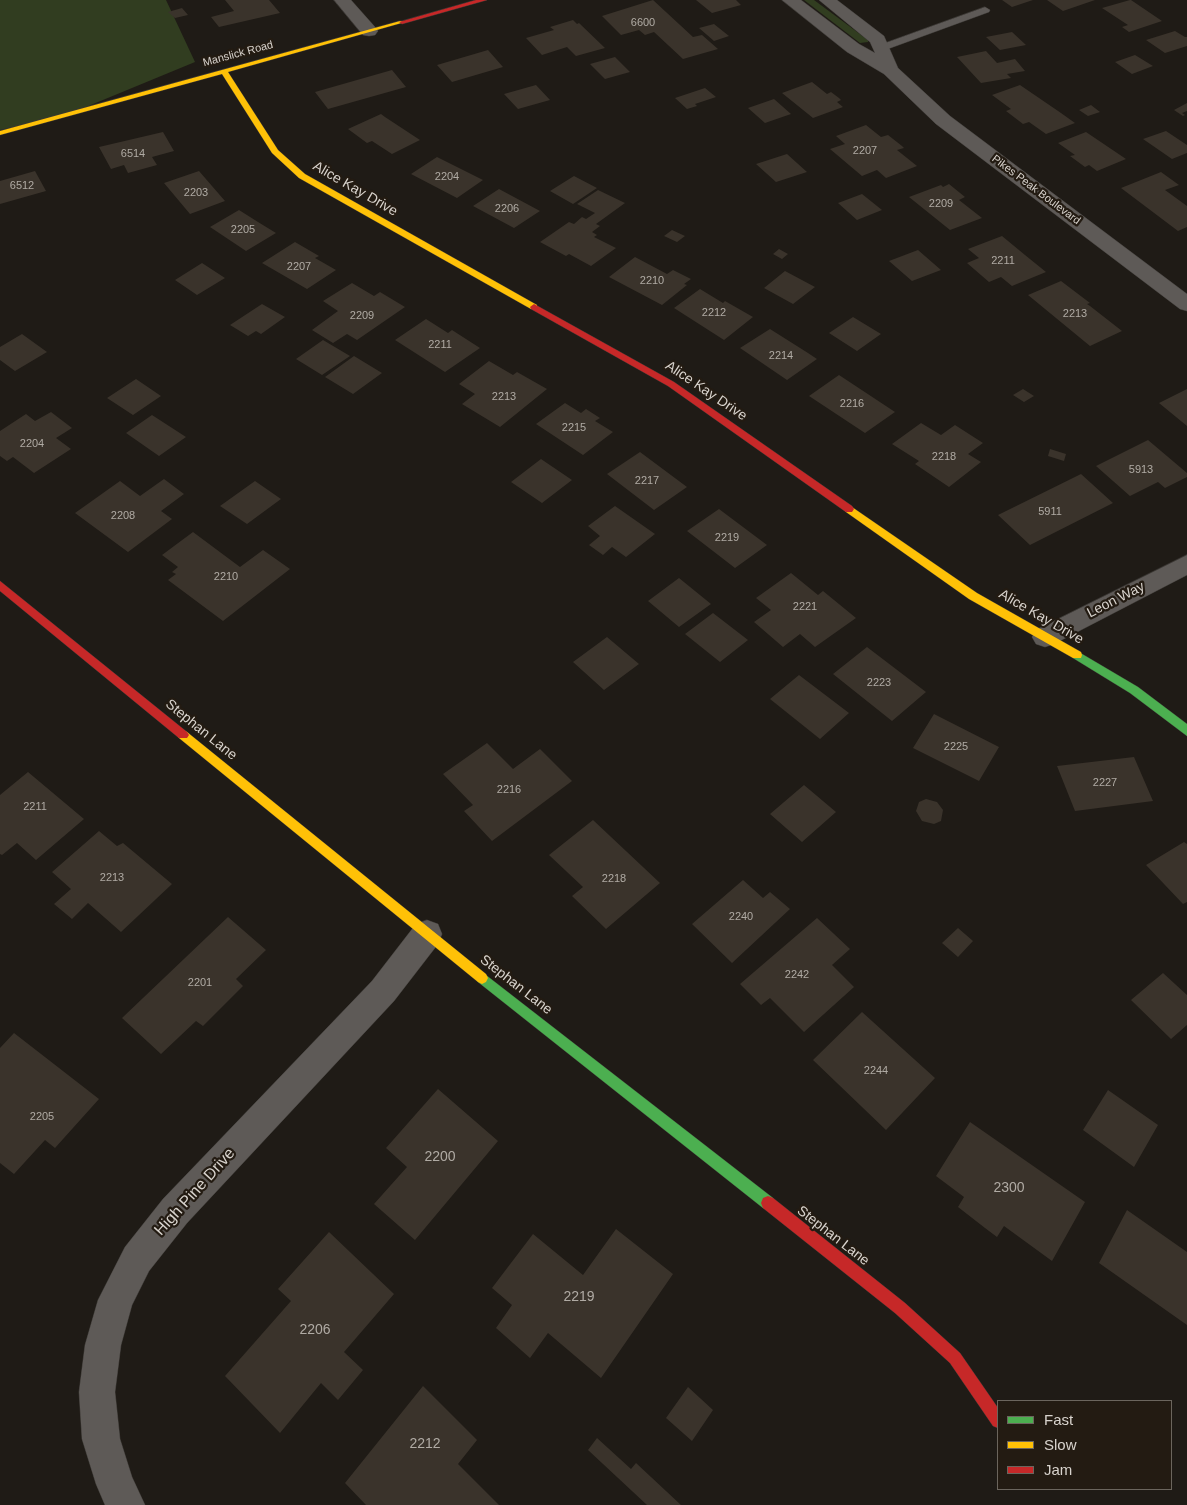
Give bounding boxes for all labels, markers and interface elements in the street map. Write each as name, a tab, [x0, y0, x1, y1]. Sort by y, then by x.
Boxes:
house number: 6600	[631, 16, 655, 30]
street label: Manslick Road	[201, 38, 275, 70]
house number: 2207	[853, 144, 877, 158]
house number: 6514	[121, 147, 145, 161]
street label: Pikes Peak Boulevard	[989, 152, 1083, 228]
street label: Alice Kay Drive	[310, 158, 400, 220]
house number: 2204	[435, 170, 459, 184]
house number: 6512	[10, 179, 34, 193]
house number: 2203	[184, 186, 208, 200]
house number: 2209	[929, 197, 953, 211]
house number: 2206	[495, 202, 519, 216]
house number: 2205	[231, 223, 255, 237]
house number: 2211	[991, 254, 1015, 268]
house number: 2207	[287, 260, 311, 274]
house number: 2210	[640, 274, 664, 288]
house number: 2212	[702, 306, 726, 320]
house number: 2213	[1063, 307, 1087, 321]
house number: 2209	[350, 309, 374, 323]
house number: 2211	[428, 338, 452, 352]
house number: 2214	[769, 349, 793, 363]
street label: Alice Kay Drive	[662, 357, 750, 425]
house number: 2213	[492, 390, 516, 404]
house number: 2216	[840, 397, 864, 411]
house number: 2215	[562, 421, 586, 435]
house number: 2204	[20, 437, 44, 451]
house number: 2218	[932, 450, 956, 464]
house number: 5913	[1129, 463, 1153, 477]
house number: 2217	[635, 474, 659, 488]
house number: 5911	[1038, 505, 1062, 519]
house number: 2208	[111, 509, 135, 523]
house number: 2219	[715, 531, 739, 545]
house number: 2210	[214, 570, 238, 584]
street label: Leon Way	[1084, 578, 1148, 622]
street label: Alice Kay Drive	[996, 586, 1086, 648]
house number: 2221	[793, 600, 817, 614]
house number: 2223	[867, 676, 891, 690]
street label: Stephan Lane	[162, 696, 240, 764]
house number: 2225	[944, 740, 968, 754]
house number: 2227	[1093, 776, 1117, 790]
house number: 2216	[497, 783, 521, 797]
house number: 2211	[23, 800, 47, 814]
house number: 2213	[100, 871, 124, 885]
house number: 2218	[602, 872, 626, 886]
house number: 2240	[729, 910, 753, 924]
street label: Stephan Lane	[476, 952, 556, 1018]
house number: 2242	[785, 968, 809, 982]
house number: 2201	[188, 976, 212, 990]
house number: 2244	[864, 1064, 888, 1078]
house number: 2205	[30, 1110, 54, 1124]
street label: High Pine Drive	[151, 1144, 239, 1240]
house number: 2200	[424, 1149, 456, 1165]
house number: 2300	[993, 1180, 1025, 1196]
street label: Stephan Lane	[793, 1203, 873, 1269]
house number: 2219	[563, 1289, 595, 1305]
house number: 2206	[299, 1322, 331, 1338]
legend	[997, 1400, 1172, 1490]
text: Fast	[1044, 1411, 1073, 1428]
house number: 2212	[409, 1436, 441, 1452]
text: Slow	[1044, 1436, 1077, 1453]
text: Jam	[1044, 1461, 1072, 1478]

